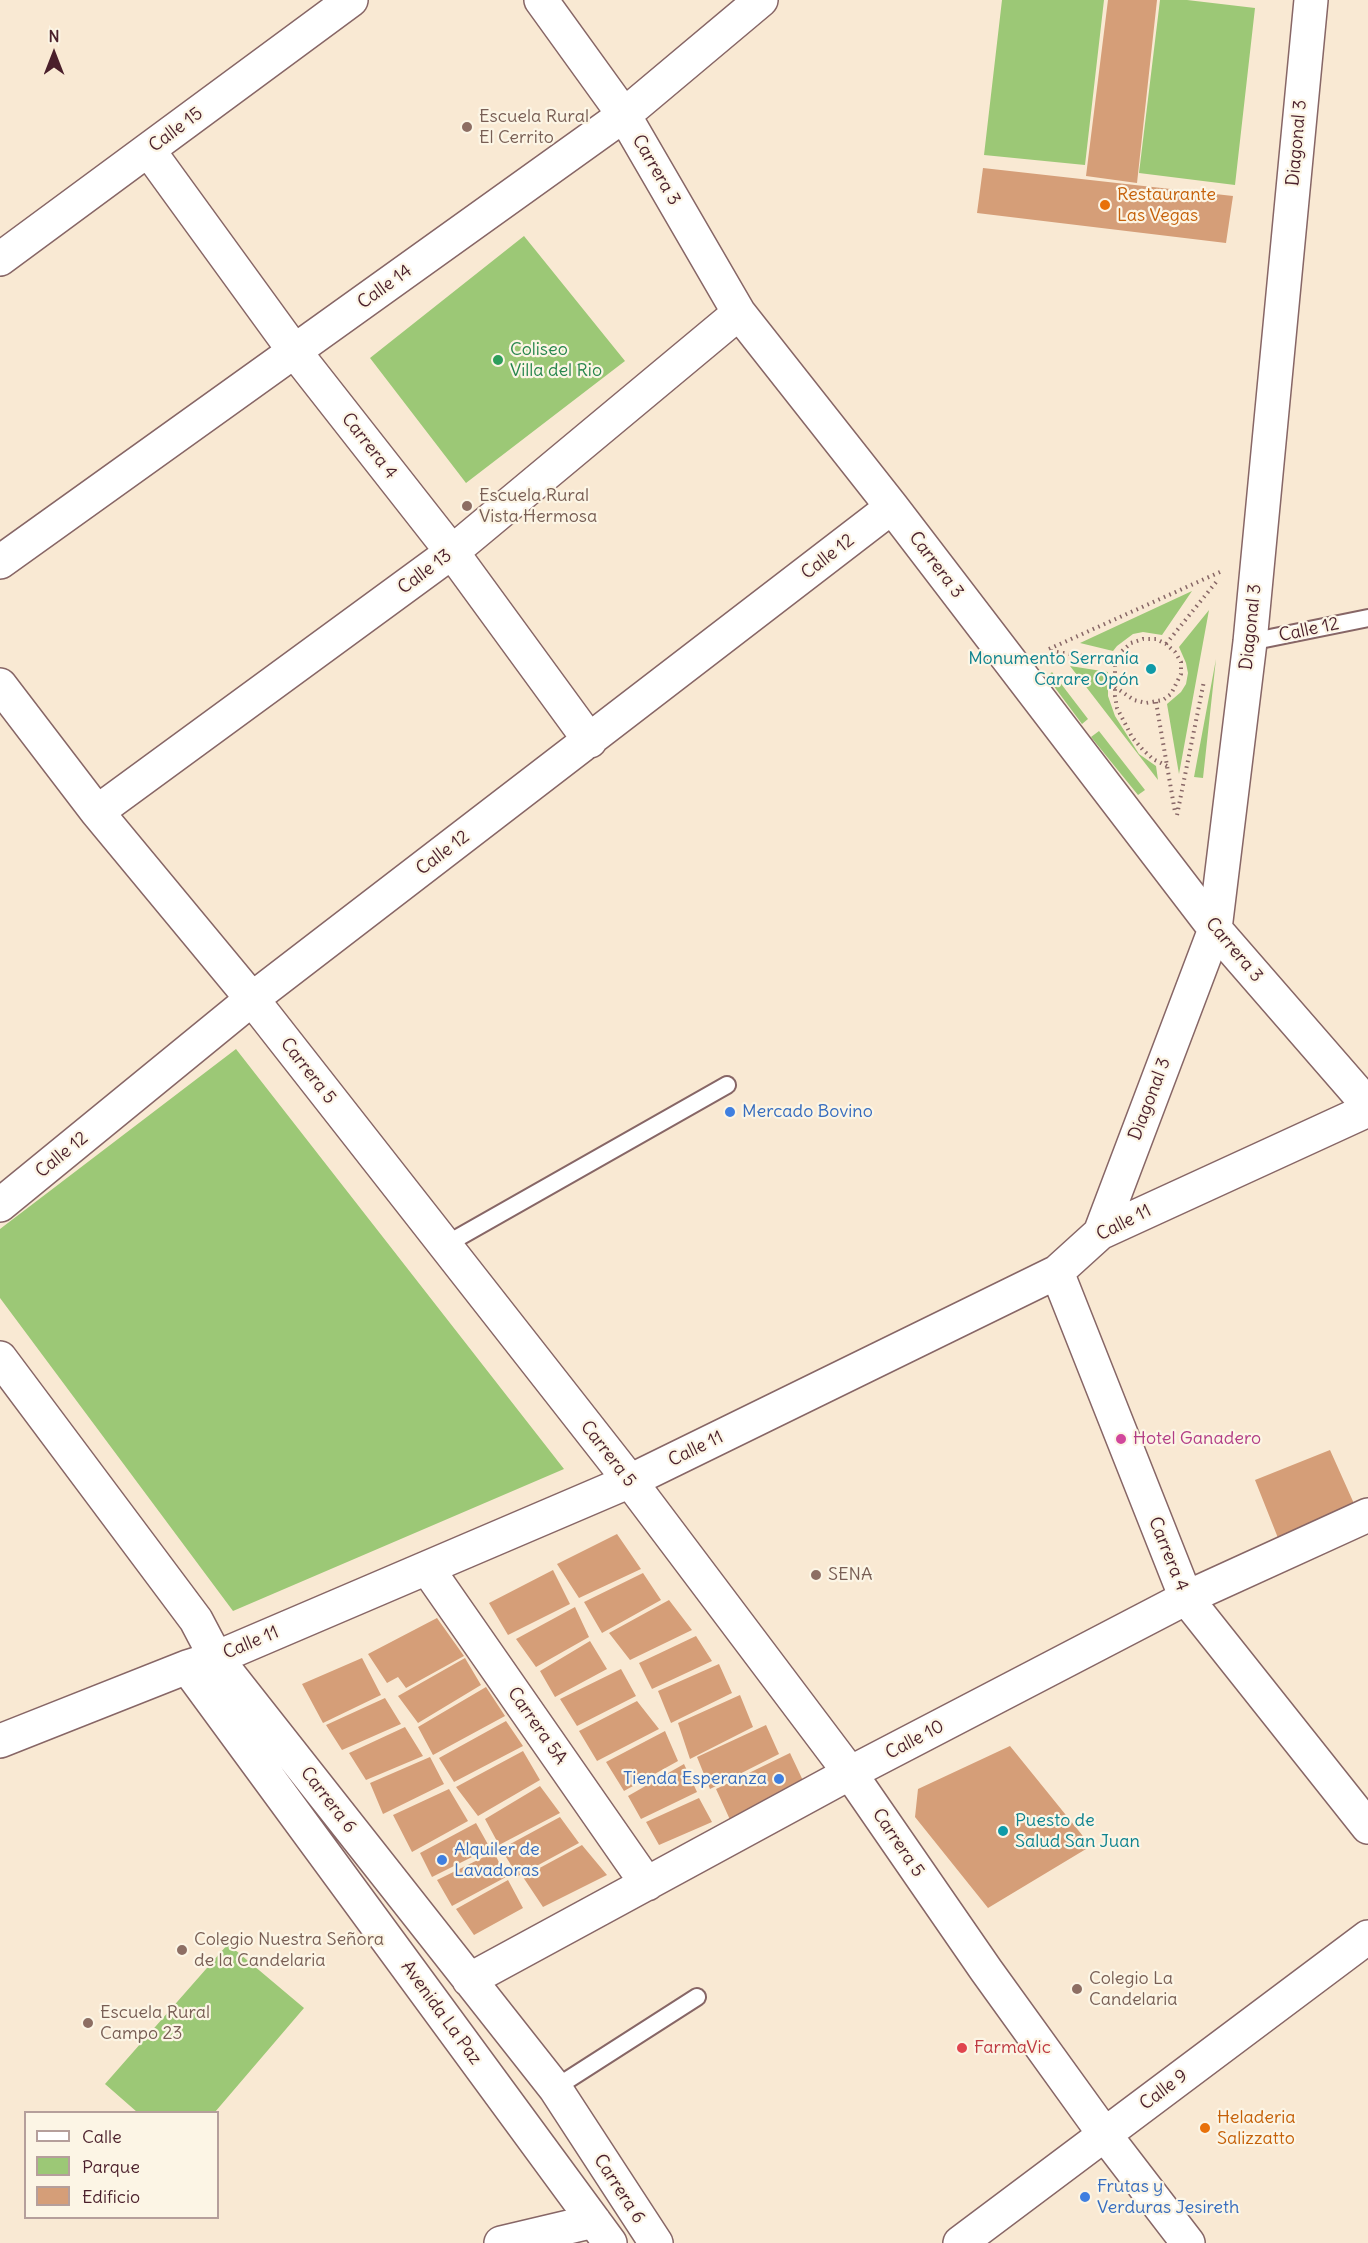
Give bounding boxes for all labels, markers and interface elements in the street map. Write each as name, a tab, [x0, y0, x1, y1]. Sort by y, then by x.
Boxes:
north arrow	[24, 24, 84, 84]
text: N	[48, 26, 60, 46]
street label: Diagonal 3	[1282, 99, 1312, 187]
street label: Calle 15	[145, 103, 207, 157]
place label: Escuela Rural El Cerrito	[479, 106, 589, 148]
marker: Escuela Rural El Cerrito	[460, 120, 474, 134]
street label: Carrera 3	[627, 131, 685, 209]
place label: Restaurante Las Vegas	[1117, 184, 1216, 226]
marker: Restaurante Las Vegas	[1098, 198, 1112, 212]
street label: Calle 14	[354, 260, 416, 314]
place label: Coliseo Villa del Rio	[510, 339, 602, 382]
marker: Coliseo Villa del Rio	[491, 353, 505, 367]
street label: Carrera 4	[336, 409, 402, 483]
place label: Escuela Rural Vista Hermosa	[479, 485, 597, 528]
marker: Escuela Rural Vista Hermosa	[460, 499, 474, 513]
street label: Carrera 3	[904, 527, 968, 603]
street label: Calle 12	[797, 530, 859, 584]
street label: Calle 13	[394, 545, 456, 599]
street label: Diagonal 3	[1236, 583, 1266, 671]
street label: Calle 12	[1277, 613, 1341, 647]
place label: Monumento Serranía Carare Opón	[968, 648, 1139, 690]
marker: Monumento Serranía Carare Opón	[1144, 662, 1158, 676]
street label: Calle 12	[412, 826, 474, 880]
street label: Carrera 3	[1201, 913, 1267, 987]
street label: Carrera 5	[276, 1034, 340, 1108]
street label: Diagonal 3	[1124, 1055, 1176, 1143]
place label: Mercado Bovino	[742, 1101, 873, 1123]
marker: Mercado Bovino	[723, 1105, 737, 1119]
street label: Calle 12	[31, 1127, 93, 1183]
street label: Calle 11	[1093, 1200, 1155, 1246]
street label: Carrera 5	[576, 1417, 640, 1491]
street label: Calle 11	[665, 1427, 727, 1471]
place label: Hotel Ganadero	[1133, 1428, 1261, 1450]
marker: Hotel Ganadero	[1114, 1432, 1128, 1446]
street label: Carrera 4	[1143, 1514, 1193, 1594]
place label: SENA	[828, 1564, 873, 1586]
marker: SENA	[809, 1568, 823, 1582]
street label: Calle 11	[220, 1622, 282, 1664]
street label: Carrera 5A	[503, 1683, 571, 1769]
street label: Calle 10	[882, 1716, 948, 1764]
street label: Carrera 6	[296, 1763, 360, 1837]
place label: Tienda Esperanza	[623, 1768, 767, 1790]
marker: Tienda Esperanza	[772, 1772, 786, 1786]
street label: Carrera 5	[867, 1805, 929, 1881]
place label: Puesto de Salud San Juan	[1015, 1810, 1140, 1852]
marker: Puesto de Salud San Juan	[996, 1824, 1010, 1838]
place label: Alquiler de Lavadoras	[454, 1839, 540, 1882]
marker: Alquiler de Lavadoras	[435, 1853, 449, 1867]
place label: Colegio Nuestra Señora de la Candelaria	[194, 1929, 384, 1972]
marker: Colegio Nuestra Señora de la Candelaria	[175, 1943, 189, 1957]
street label: Avenida La Paz	[396, 1957, 486, 2069]
place label: Colegio La Candelaria	[1089, 1968, 1178, 2010]
marker: Colegio La Candelaria	[1070, 1982, 1084, 1996]
place label: Escuela Rural Campo 23	[100, 2002, 210, 2044]
marker: Escuela Rural Campo 23	[81, 2016, 95, 2030]
place label: FarmaVic	[974, 2037, 1051, 2059]
marker: FarmaVic	[955, 2041, 969, 2055]
street label: Calle 9	[1136, 2065, 1192, 2115]
place label: Heladeria Salizzatto	[1217, 2107, 1296, 2150]
legend	[24, 2111, 219, 2219]
marker: Heladeria Salizzatto	[1198, 2121, 1212, 2135]
text: Calle	[82, 2125, 122, 2148]
street label: Carrera 6	[589, 2150, 649, 2228]
text: Parque	[82, 2155, 140, 2178]
place label: Frutas y Verduras Jesireth	[1097, 2176, 1239, 2218]
text: Edificio	[82, 2185, 140, 2208]
marker: Frutas y Verduras Jesireth	[1078, 2190, 1092, 2204]

